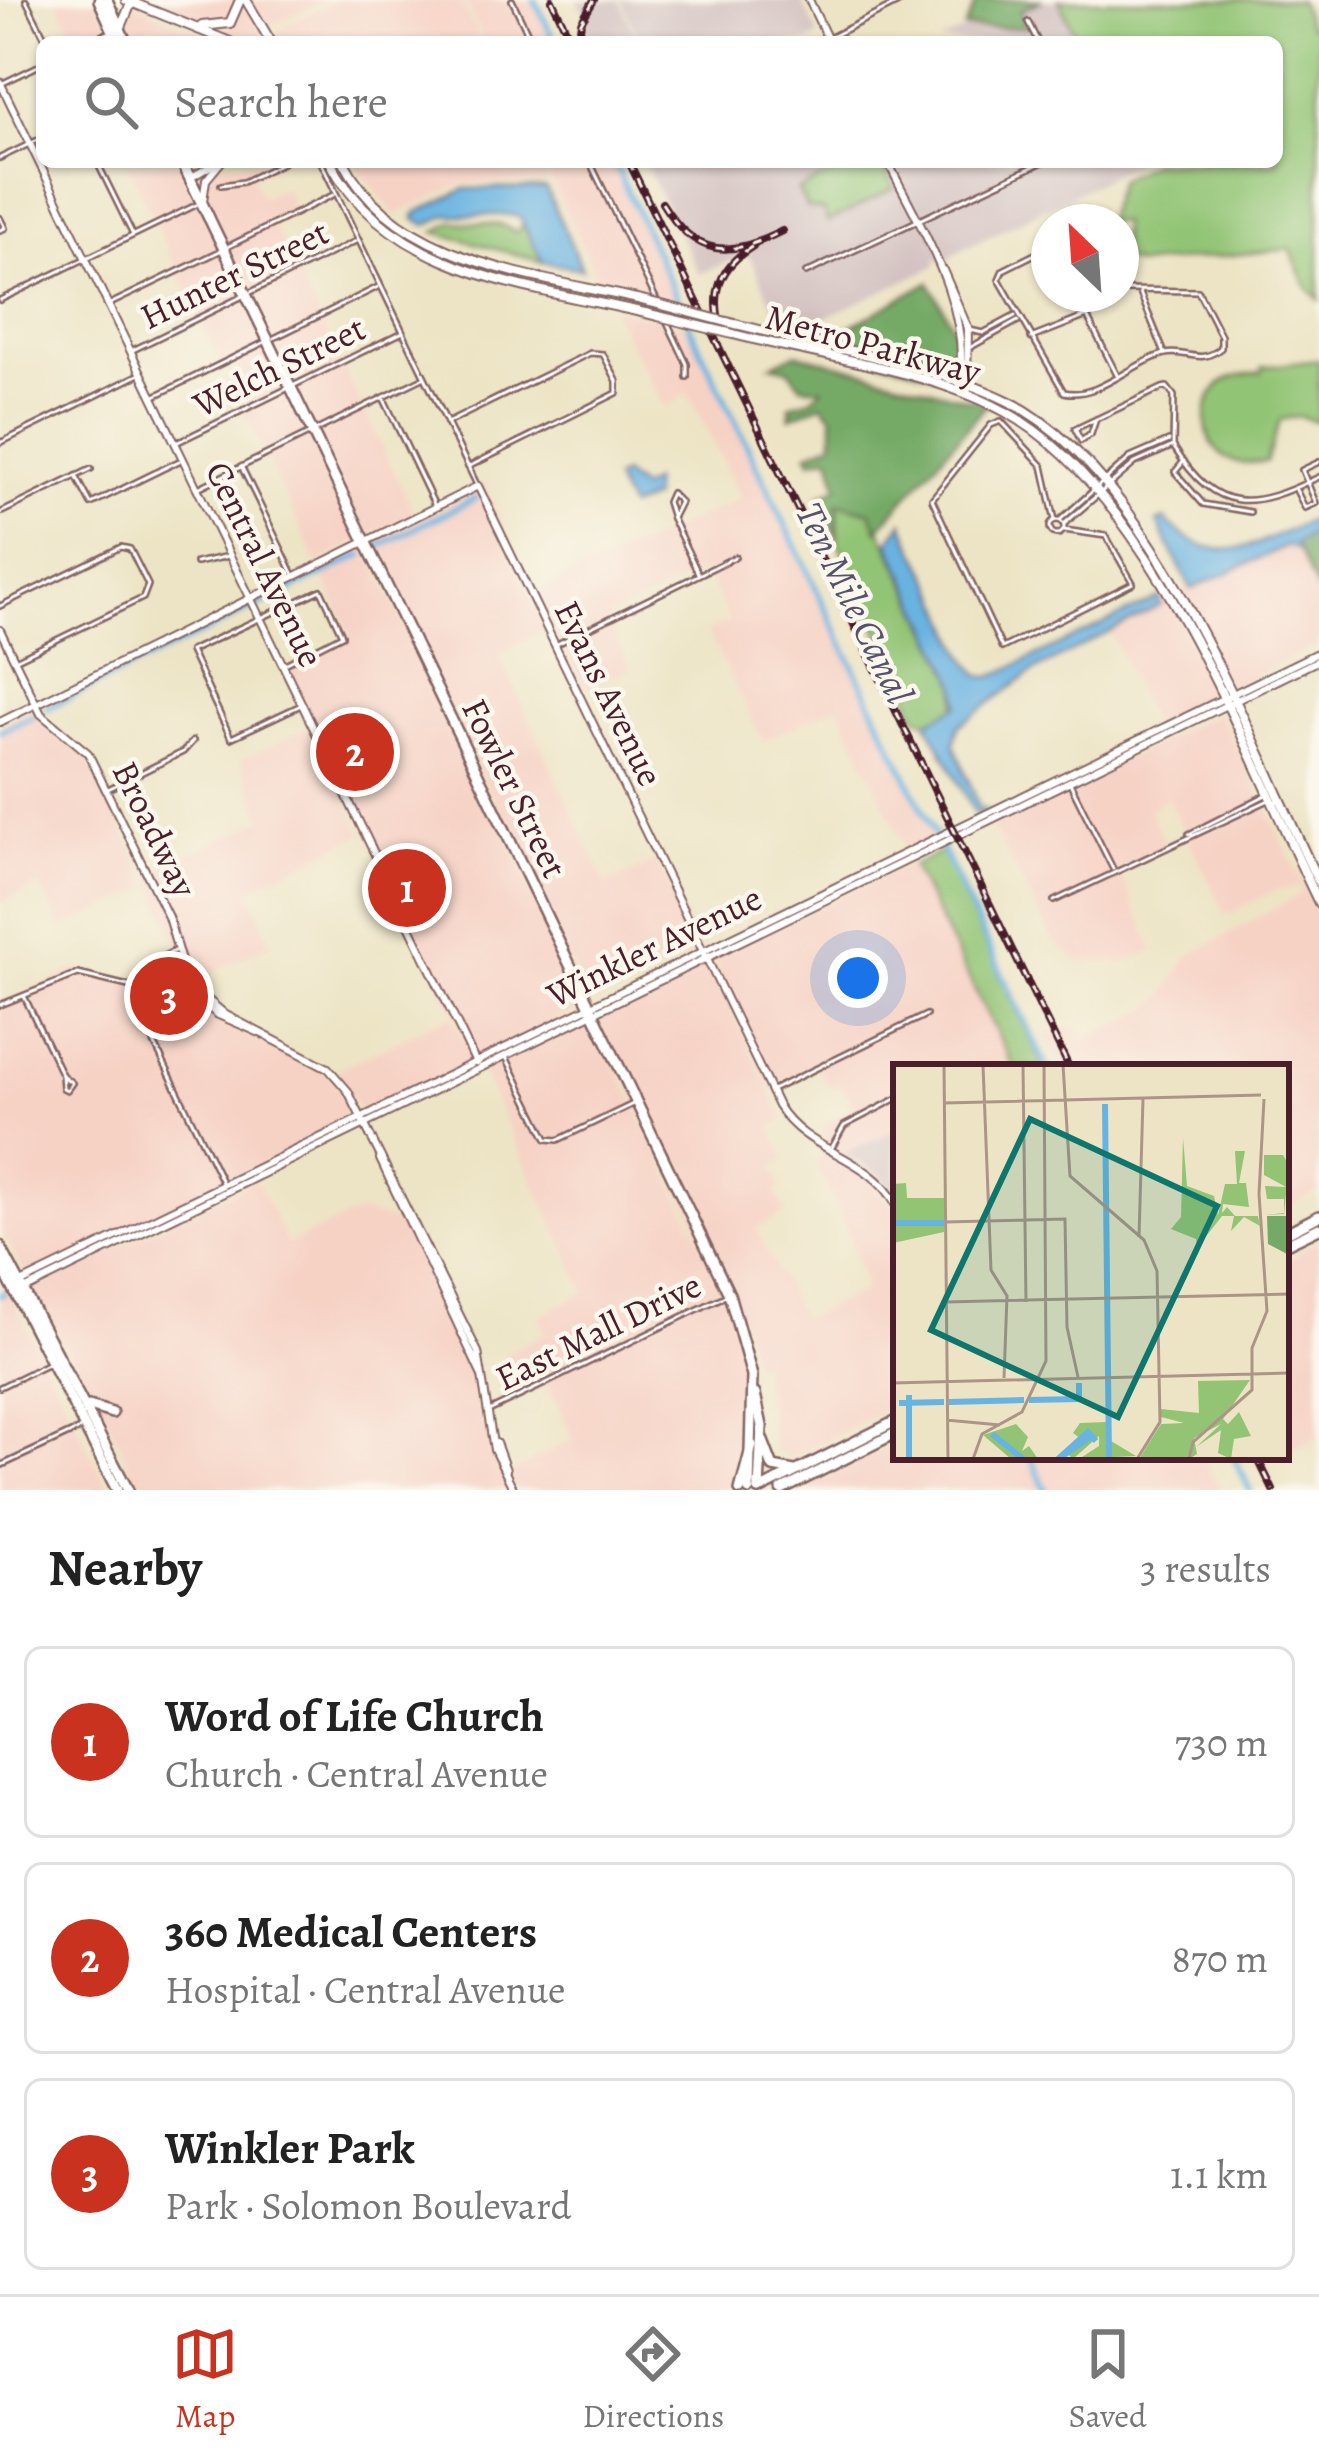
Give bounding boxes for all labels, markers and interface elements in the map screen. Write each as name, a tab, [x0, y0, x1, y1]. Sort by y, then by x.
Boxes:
search box	[36, 36, 1283, 168]
icon: search	[78, 69, 144, 135]
text: Search here	[174, 71, 388, 133]
north arrow	[1031, 204, 1139, 312]
street label: Hunter Street	[132, 207, 336, 341]
street label: Metro Parkway	[760, 292, 987, 396]
street label: Welch Street	[184, 303, 373, 429]
street label: Central Avenue	[194, 453, 336, 675]
water label: Ten Mile Canal	[783, 494, 927, 713]
street label: Evans Avenue	[543, 592, 675, 794]
street label: Fowler Street	[450, 690, 580, 886]
pin: 2	[316, 707, 394, 797]
street label: Broadway	[101, 753, 209, 906]
pin: 1	[368, 843, 446, 933]
street label: Winkler Avenue	[538, 873, 769, 1020]
your location	[828, 948, 888, 1008]
pin: 3	[130, 951, 208, 1041]
inset map	[893, 1064, 1289, 1460]
street label: East Mall Drive	[487, 1260, 709, 1402]
text: Nearby	[48, 1533, 202, 1603]
text: 3 results	[1140, 1542, 1271, 1595]
text: Word of Life Church	[165, 1685, 544, 1747]
text: 1	[83, 1716, 97, 1769]
text: 730 m	[1174, 1716, 1268, 1769]
text: Church · Central Avenue	[165, 1747, 548, 1800]
text: 360 Medical Centers	[165, 1901, 537, 1963]
text: 2	[81, 1932, 99, 1985]
text: 870 m	[1172, 1932, 1268, 1985]
text: Hospital · Central Avenue	[165, 1963, 566, 2016]
text: Winkler Park	[165, 2117, 415, 2179]
text: 3	[82, 2148, 98, 2201]
text: 1.1 km	[1170, 2148, 1268, 2201]
text: Park · Solomon Boulevard	[165, 2179, 571, 2232]
tab: Map	[172, 2321, 238, 2438]
tab: Directions	[583, 2321, 724, 2438]
tab: Saved	[1069, 2321, 1147, 2438]

